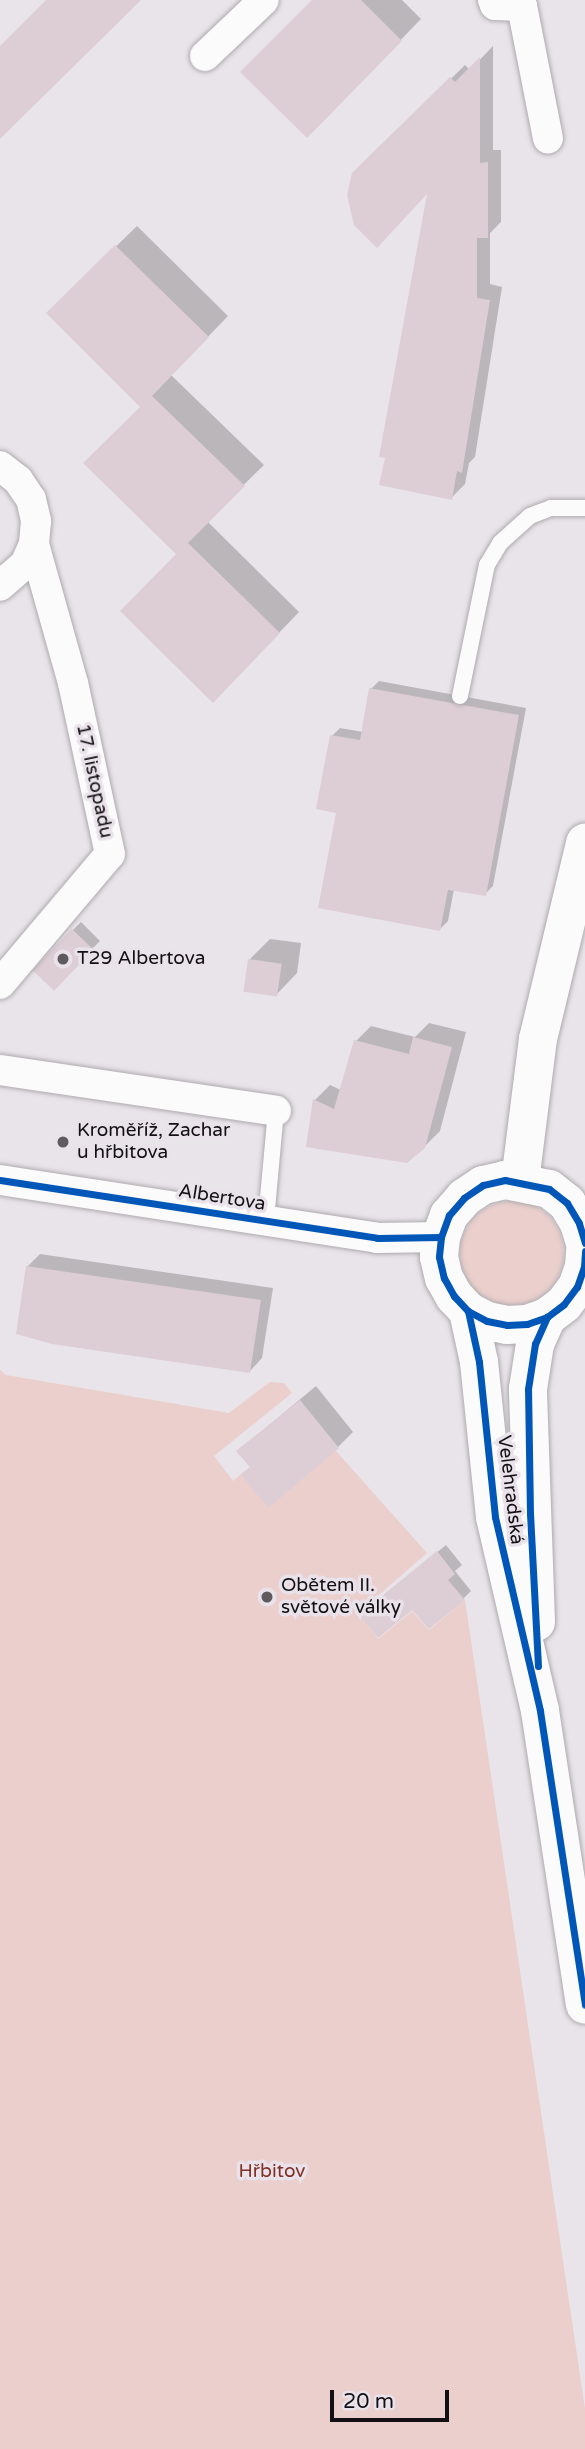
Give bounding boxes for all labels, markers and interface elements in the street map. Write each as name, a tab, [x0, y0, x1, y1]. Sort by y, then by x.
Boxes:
street label: 17. listopadu	[71, 722, 117, 840]
place label: T29 Albertova	[77, 948, 205, 970]
marker: T29 Albertova	[55, 951, 71, 967]
place label: Kroměříž, Zachar u hřbitova	[77, 1120, 230, 1164]
marker: Kroměříž, Zachar u hřbitova	[55, 1134, 71, 1150]
street label: Albertova	[177, 1180, 267, 1216]
street label: Velehradská	[492, 1434, 528, 1546]
place label: Obětem II. světové války	[281, 1575, 401, 1619]
marker: Obětem II. světové války	[259, 1589, 275, 1605]
park label: Hřbitov	[239, 2161, 305, 2183]
scale bar	[333, 2376, 452, 2420]
text: 20 m	[343, 2389, 394, 2414]

